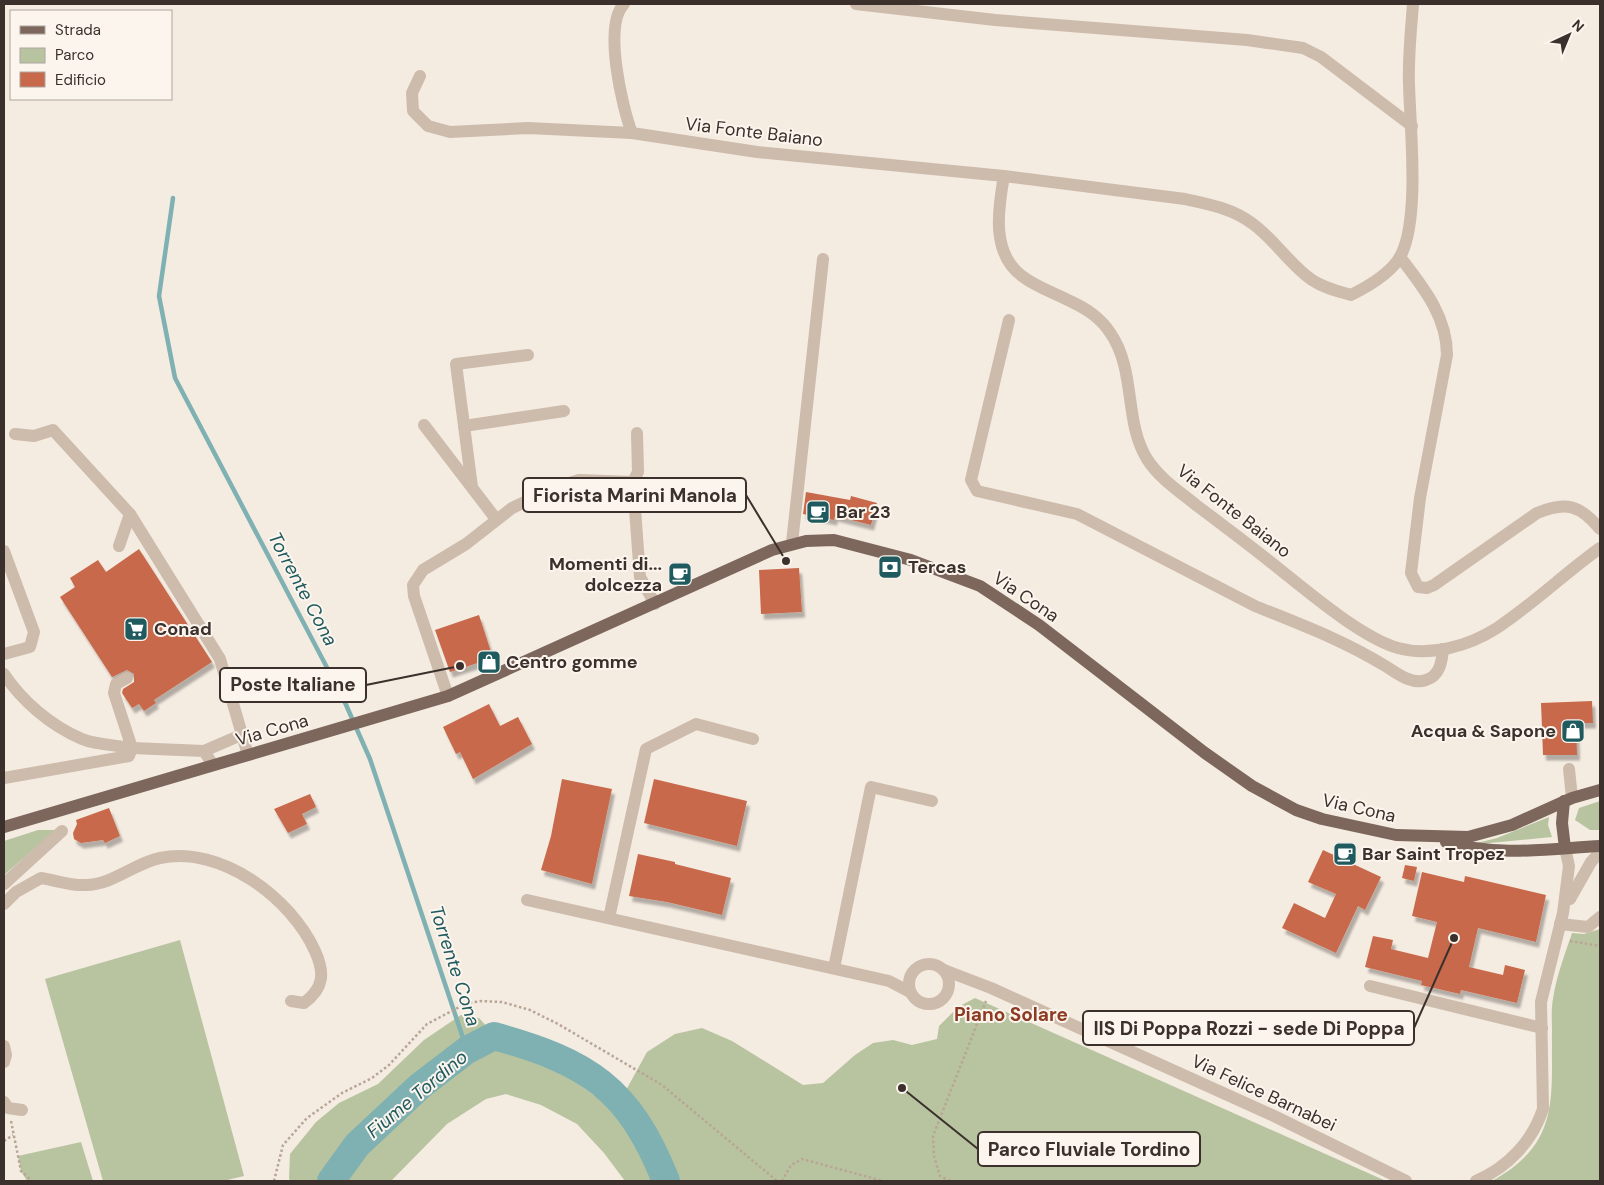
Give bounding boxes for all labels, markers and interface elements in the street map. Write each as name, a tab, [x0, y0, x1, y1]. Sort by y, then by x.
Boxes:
legend	[10, 10, 172, 100]
north arrow	[1544, 10, 1594, 60]
text: N	[1568, 16, 1588, 36]
text: Strada	[55, 20, 101, 40]
text: Parco	[55, 45, 94, 65]
text: Edificio	[55, 70, 106, 90]
street label: Via Fonte Baiano	[684, 112, 824, 152]
street label: Via Fonte Baiano	[1172, 459, 1296, 563]
callout: Fiorista Marini Manola	[523, 478, 746, 512]
text: Fiorista Marini Manola	[533, 483, 737, 508]
cafe icon: Bar 23	[805, 499, 831, 525]
place label: Bar 23	[836, 500, 891, 524]
water label: Torrente Cona	[262, 528, 344, 650]
place label: Momenti di... dolcezza	[549, 552, 662, 597]
bank icon: Tercas	[877, 554, 903, 580]
place label: Tercas	[908, 555, 966, 579]
cafe icon: Momenti di... dolcezza	[667, 561, 693, 587]
street label: Via Cona	[988, 566, 1064, 628]
supermarket icon: Conad	[123, 616, 149, 642]
place label: Conad	[154, 617, 212, 641]
shop icon: Centro gomme	[476, 649, 502, 675]
place label: Centro gomme	[506, 650, 638, 674]
callout: Poste Italiane	[220, 668, 366, 702]
text: Poste Italiane	[230, 672, 356, 697]
street label: Via Cona	[233, 708, 311, 752]
shop icon: Acqua & Sapone	[1560, 718, 1586, 744]
place label: Acqua & Sapone	[1411, 719, 1556, 743]
street label: Via Cona	[1320, 788, 1398, 828]
cafe icon: Bar Saint Tropez	[1332, 841, 1358, 867]
place label: Bar Saint Tropez	[1362, 842, 1505, 866]
water label: Torrente Cona	[424, 902, 486, 1030]
district label: Piano Solare	[954, 1002, 1068, 1027]
callout: IIS Di Poppa Rozzi - sede Di Poppa	[1083, 1011, 1414, 1045]
text: IIS Di Poppa Rozzi - sede Di Poppa	[1093, 1016, 1405, 1041]
water label: Fiume Tordino	[361, 1044, 473, 1144]
street label: Via Felice Barnabei	[1188, 1049, 1340, 1137]
callout: Parco Fluviale Tordino	[978, 1132, 1200, 1166]
text: Parco Fluviale Tordino	[988, 1137, 1190, 1162]

